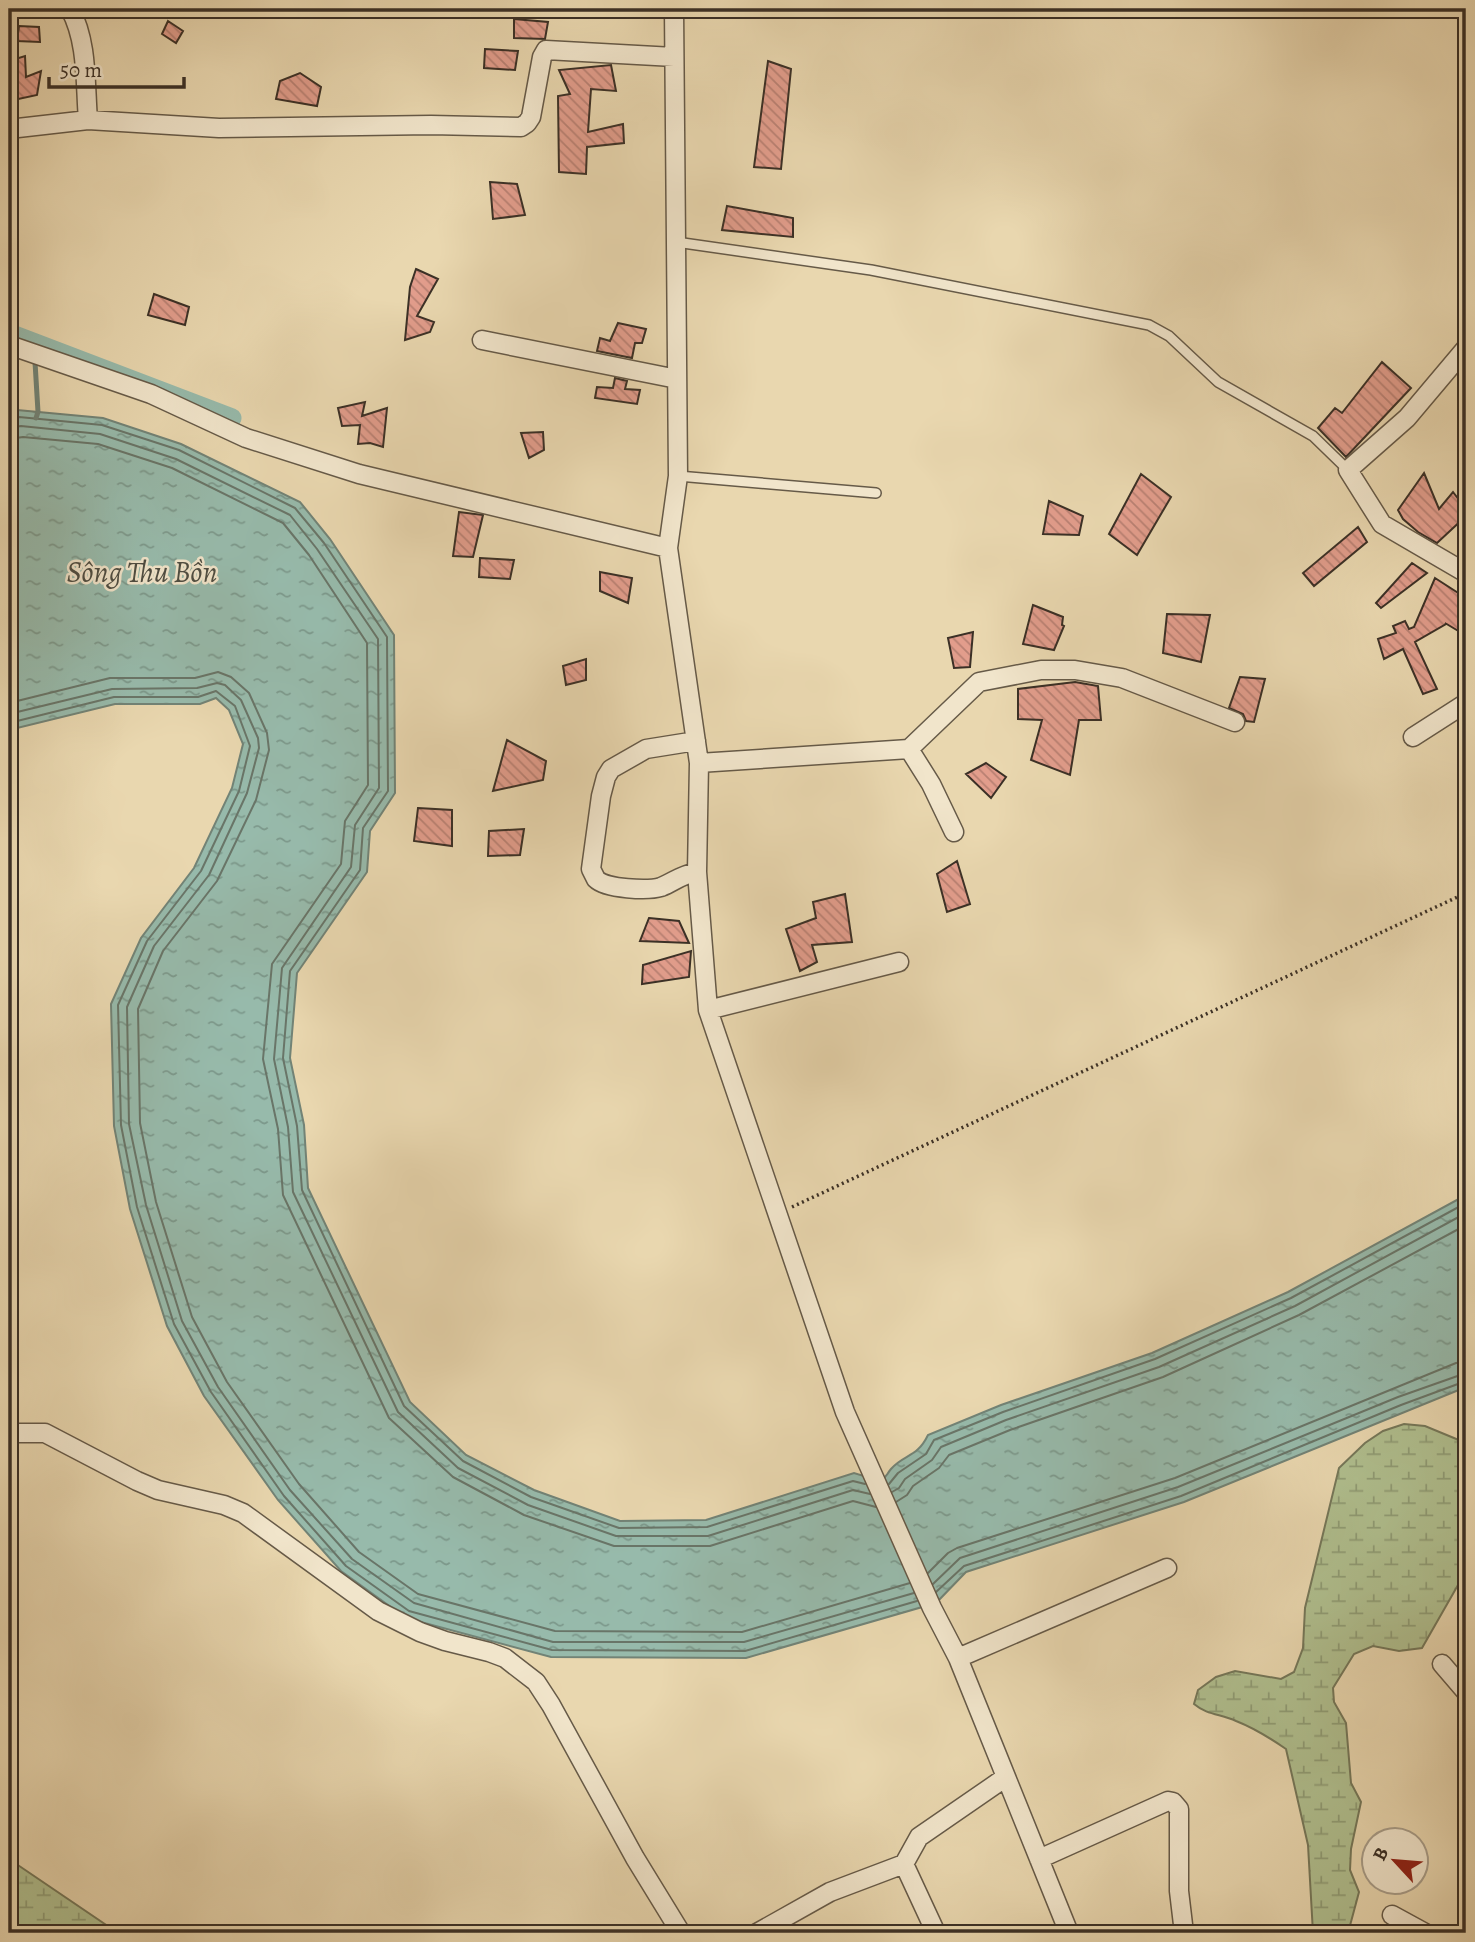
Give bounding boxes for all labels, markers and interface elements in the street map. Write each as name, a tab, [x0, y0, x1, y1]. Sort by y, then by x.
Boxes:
scale bar	[49, 46, 184, 90]
text: 50 m	[60, 56, 102, 84]
water label: Sông Thu Bồn	[67, 552, 217, 592]
north arrow	[1360, 1826, 1430, 1896]
text: B	[1366, 1843, 1395, 1865]

